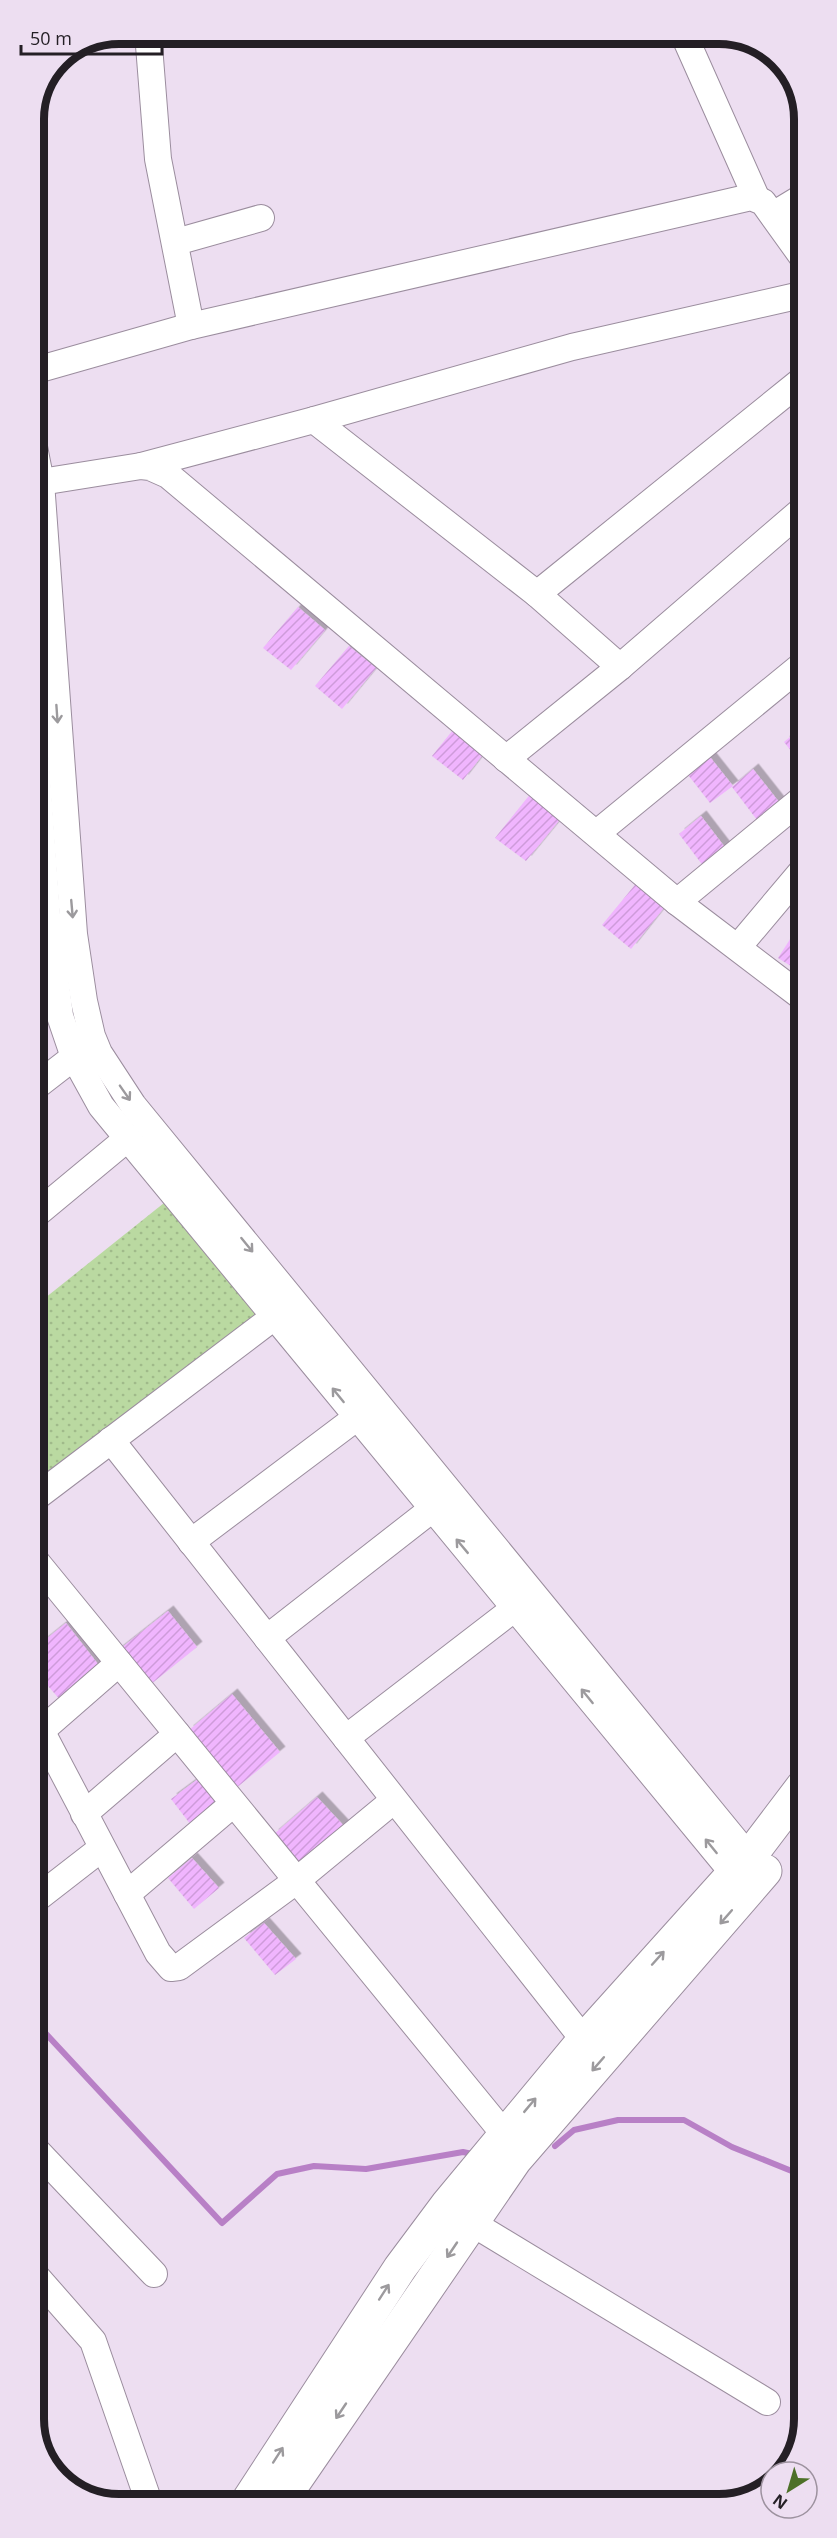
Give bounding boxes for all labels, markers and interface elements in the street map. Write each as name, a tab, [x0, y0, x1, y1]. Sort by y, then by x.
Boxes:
scale bar	[21, 18, 162, 56]
text: 50 m	[30, 26, 72, 50]
one-way arrow	[52, 704, 63, 724]
one-way arrow	[67, 898, 78, 918]
one-way arrow	[119, 1084, 131, 1101]
one-way arrow	[240, 1237, 253, 1253]
one-way arrow	[332, 1388, 345, 1404]
one-way arrow	[455, 1539, 469, 1554]
one-way arrow	[580, 1689, 594, 1704]
one-way arrow	[704, 1839, 718, 1854]
one-way arrow	[719, 1909, 733, 1924]
one-way arrow	[651, 1951, 665, 1966]
one-way arrow	[592, 2056, 605, 2072]
one-way arrow	[523, 2097, 536, 2113]
one-way arrow	[446, 2241, 458, 2258]
one-way arrow	[379, 2284, 391, 2301]
one-way arrow	[335, 2402, 347, 2418]
one-way arrow	[272, 2447, 284, 2464]
north arrow	[759, 2460, 819, 2520]
text: N	[768, 2489, 792, 2515]

